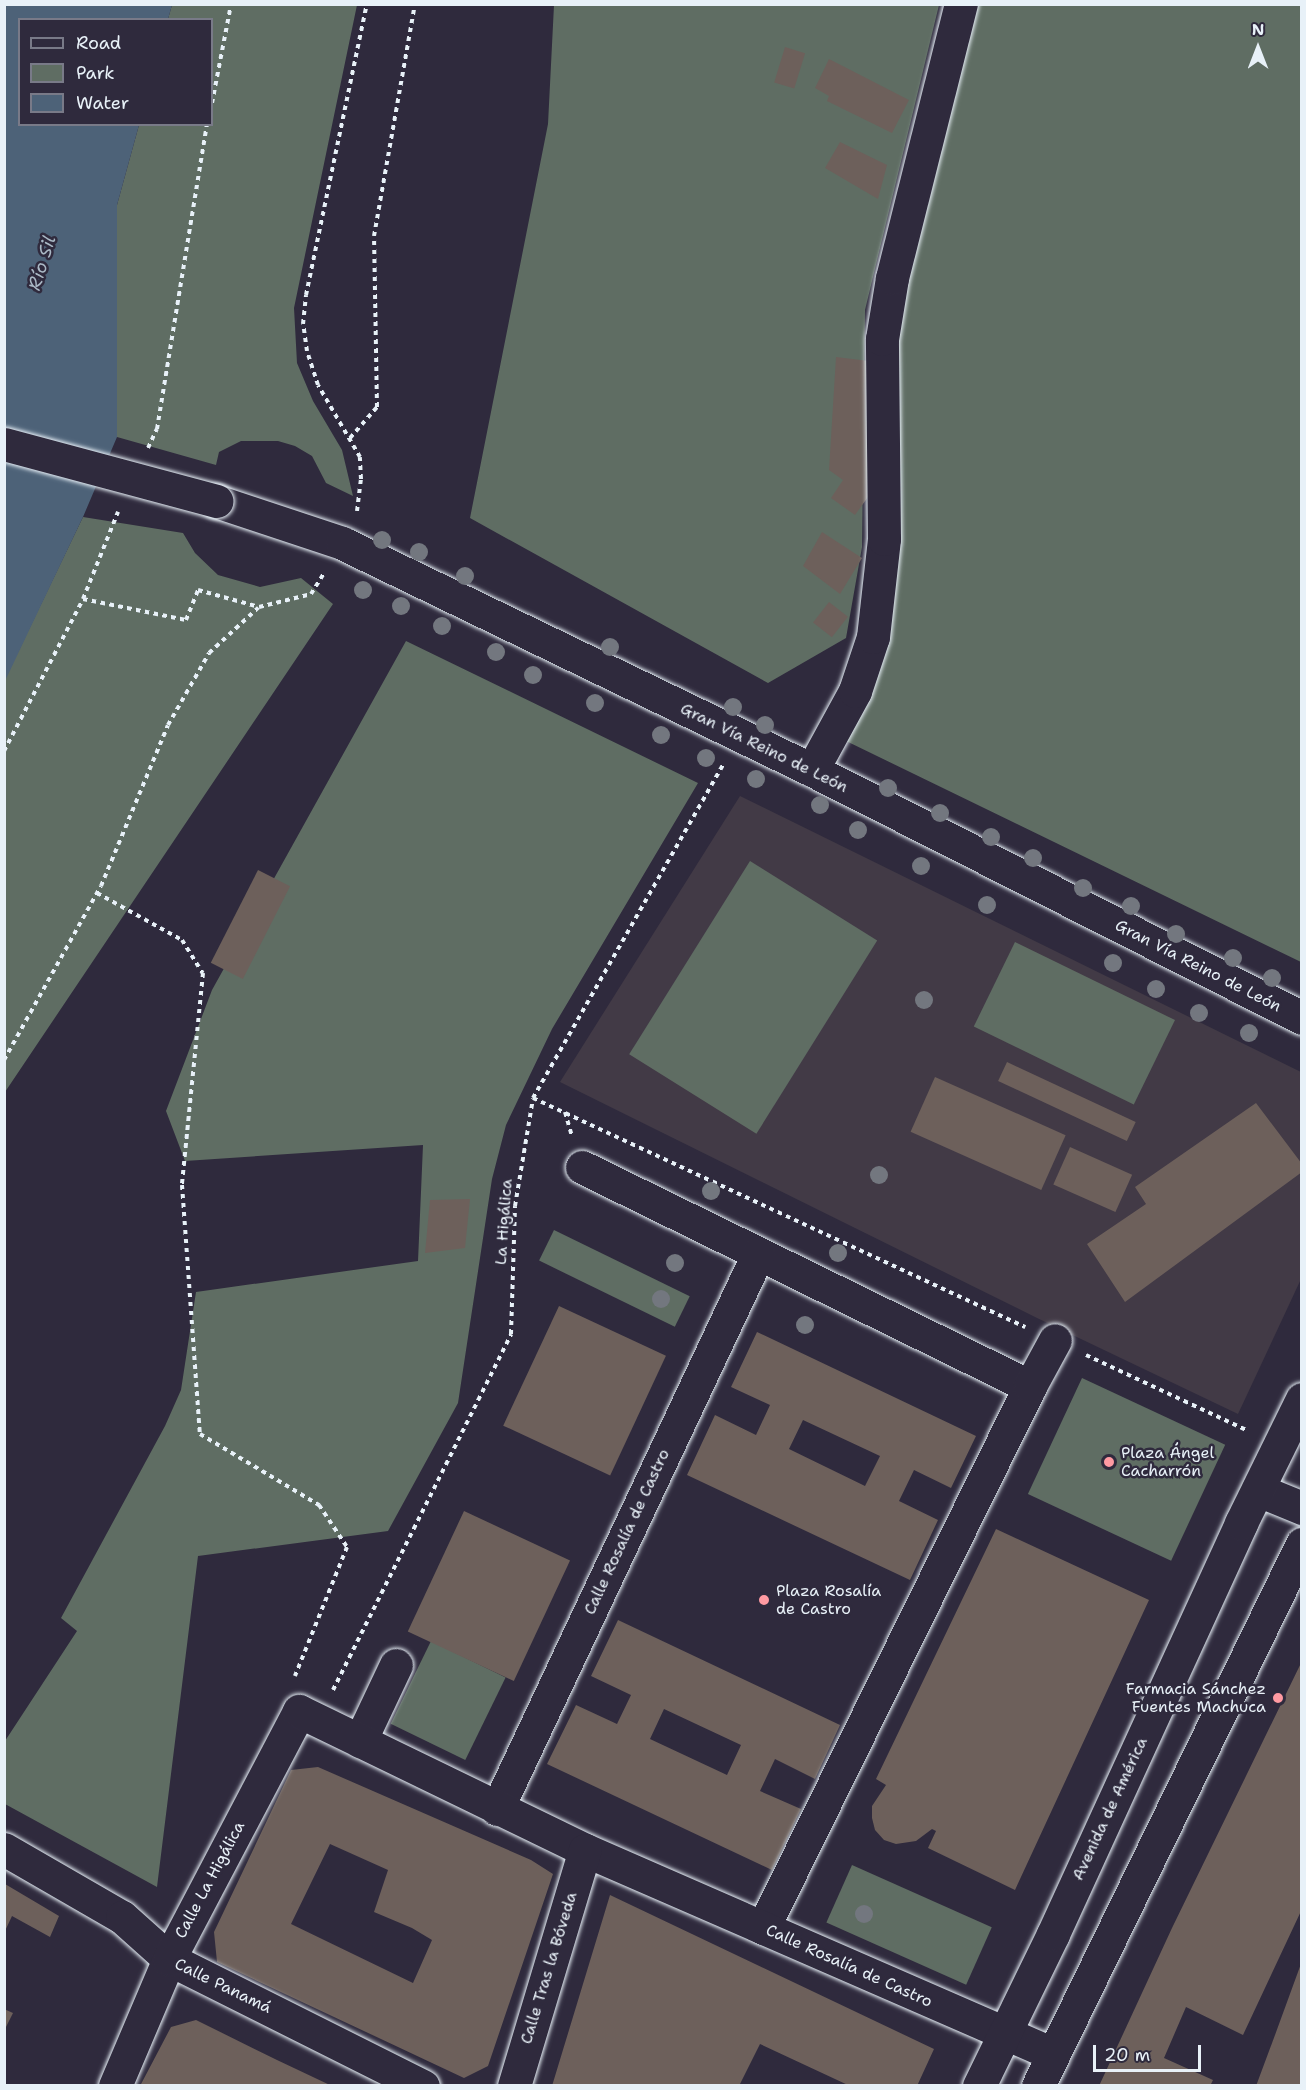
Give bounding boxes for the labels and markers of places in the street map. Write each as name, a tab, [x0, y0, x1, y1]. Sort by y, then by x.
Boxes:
place label: Plaza Ángel Cacharrón	[1121, 1443, 1214, 1481]
marker: Plaza Ángel Cacharrón	[1102, 1455, 1116, 1469]
place label: Plaza Rosalía de Castro	[776, 1581, 881, 1619]
marker: Plaza Rosalía de Castro	[757, 1593, 771, 1607]
place label: Farmacia Sánchez Fuentes Machuca	[1126, 1679, 1266, 1717]
marker: Farmacia Sánchez Fuentes Machuca	[1271, 1691, 1285, 1705]

